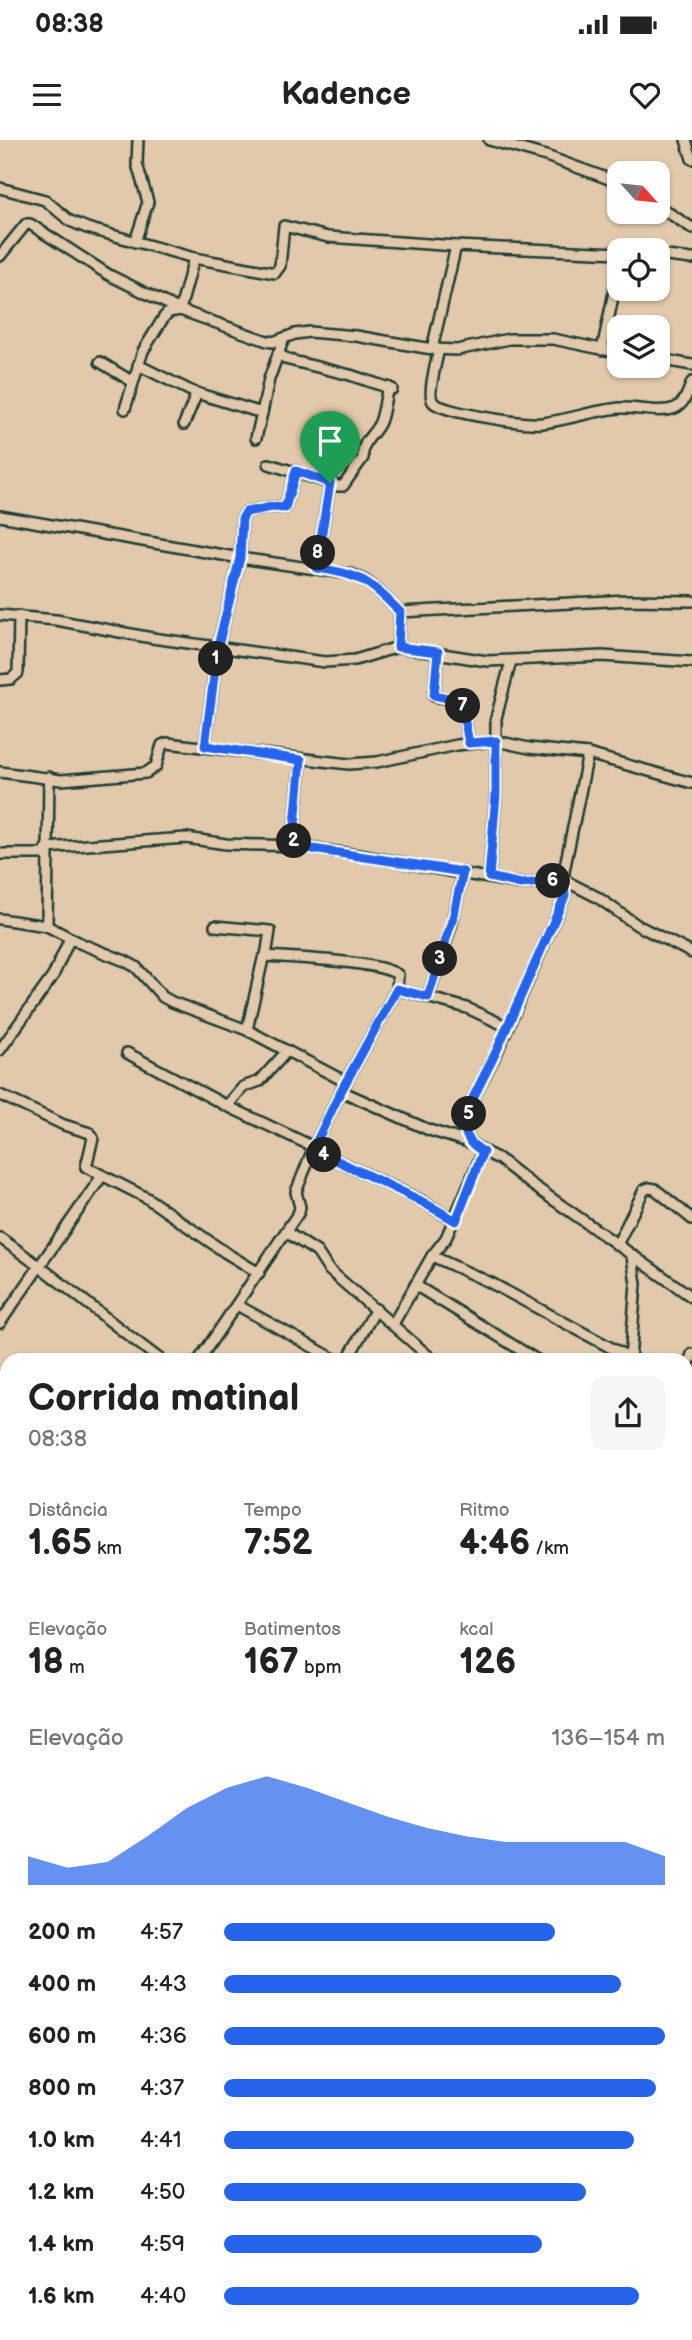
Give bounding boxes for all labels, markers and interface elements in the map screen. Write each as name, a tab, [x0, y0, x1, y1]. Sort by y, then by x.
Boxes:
text: 08:38	[35, 9, 104, 40]
text: Kadence	[281, 75, 411, 114]
icon: menu	[28, 76, 66, 114]
icon: heart	[626, 76, 664, 114]
north arrow	[607, 161, 670, 224]
map controls	[607, 161, 670, 378]
button: locate	[607, 238, 670, 301]
button: layers	[607, 315, 670, 378]
pin	[300, 411, 360, 483]
icon: arrive	[311, 422, 349, 460]
pin: 8	[300, 536, 336, 570]
text: 8	[312, 541, 323, 564]
pin: 1	[198, 642, 234, 676]
text: 1	[212, 647, 220, 670]
pin: 7	[446, 688, 480, 724]
text: 7	[457, 694, 468, 717]
pin: 2	[276, 824, 312, 858]
text: 2	[288, 829, 299, 852]
pin: 6	[536, 864, 570, 898]
text: 6	[547, 869, 558, 892]
pin: 3	[422, 942, 458, 976]
text: 3	[434, 947, 445, 970]
pin: 5	[452, 1096, 486, 1132]
text: 5	[463, 1102, 474, 1125]
pin: 4	[306, 1138, 342, 1172]
text: 4	[318, 1143, 329, 1166]
text: Corrida matinal	[28, 1376, 299, 1421]
button: share	[591, 1376, 665, 1450]
text: 08:38	[28, 1425, 87, 1453]
text: Distância	[28, 1499, 108, 1522]
text: Tempo	[244, 1499, 302, 1522]
text: Ritmo	[459, 1499, 510, 1522]
text: 1.65	[28, 1522, 92, 1565]
text: 7:52	[244, 1522, 313, 1565]
text: 4:46	[459, 1522, 530, 1565]
text: km	[92, 1537, 122, 1560]
text: /km	[530, 1537, 569, 1560]
text: Elevação	[28, 1618, 107, 1641]
text: Batimentos	[244, 1618, 341, 1641]
text: kcal	[459, 1618, 493, 1641]
text: 18	[28, 1641, 64, 1684]
text: 167	[244, 1641, 299, 1684]
text: 126	[459, 1641, 516, 1684]
text: m	[64, 1656, 85, 1679]
text: bpm	[299, 1656, 341, 1679]
text: Elevação	[28, 1724, 124, 1752]
text: 136–154 m	[551, 1724, 665, 1752]
text: 200 m	[28, 1918, 96, 1946]
text: 4:57	[140, 1918, 183, 1946]
text: 400 m	[28, 1970, 96, 1998]
text: 4:43	[140, 1970, 187, 1998]
text: 600 m	[28, 2022, 96, 2050]
text: 4:36	[140, 2022, 187, 2050]
text: 800 m	[28, 2074, 96, 2102]
text: 4:37	[140, 2074, 184, 2102]
text: 1.0 km	[28, 2126, 95, 2154]
text: 4:41	[140, 2126, 182, 2154]
text: 1.2 km	[28, 2178, 94, 2206]
text: 4:50	[140, 2178, 185, 2206]
text: 1.4 km	[28, 2230, 94, 2258]
text: 4:59	[140, 2230, 185, 2258]
text: 1.6 km	[28, 2282, 95, 2310]
text: 4:40	[140, 2282, 186, 2310]

